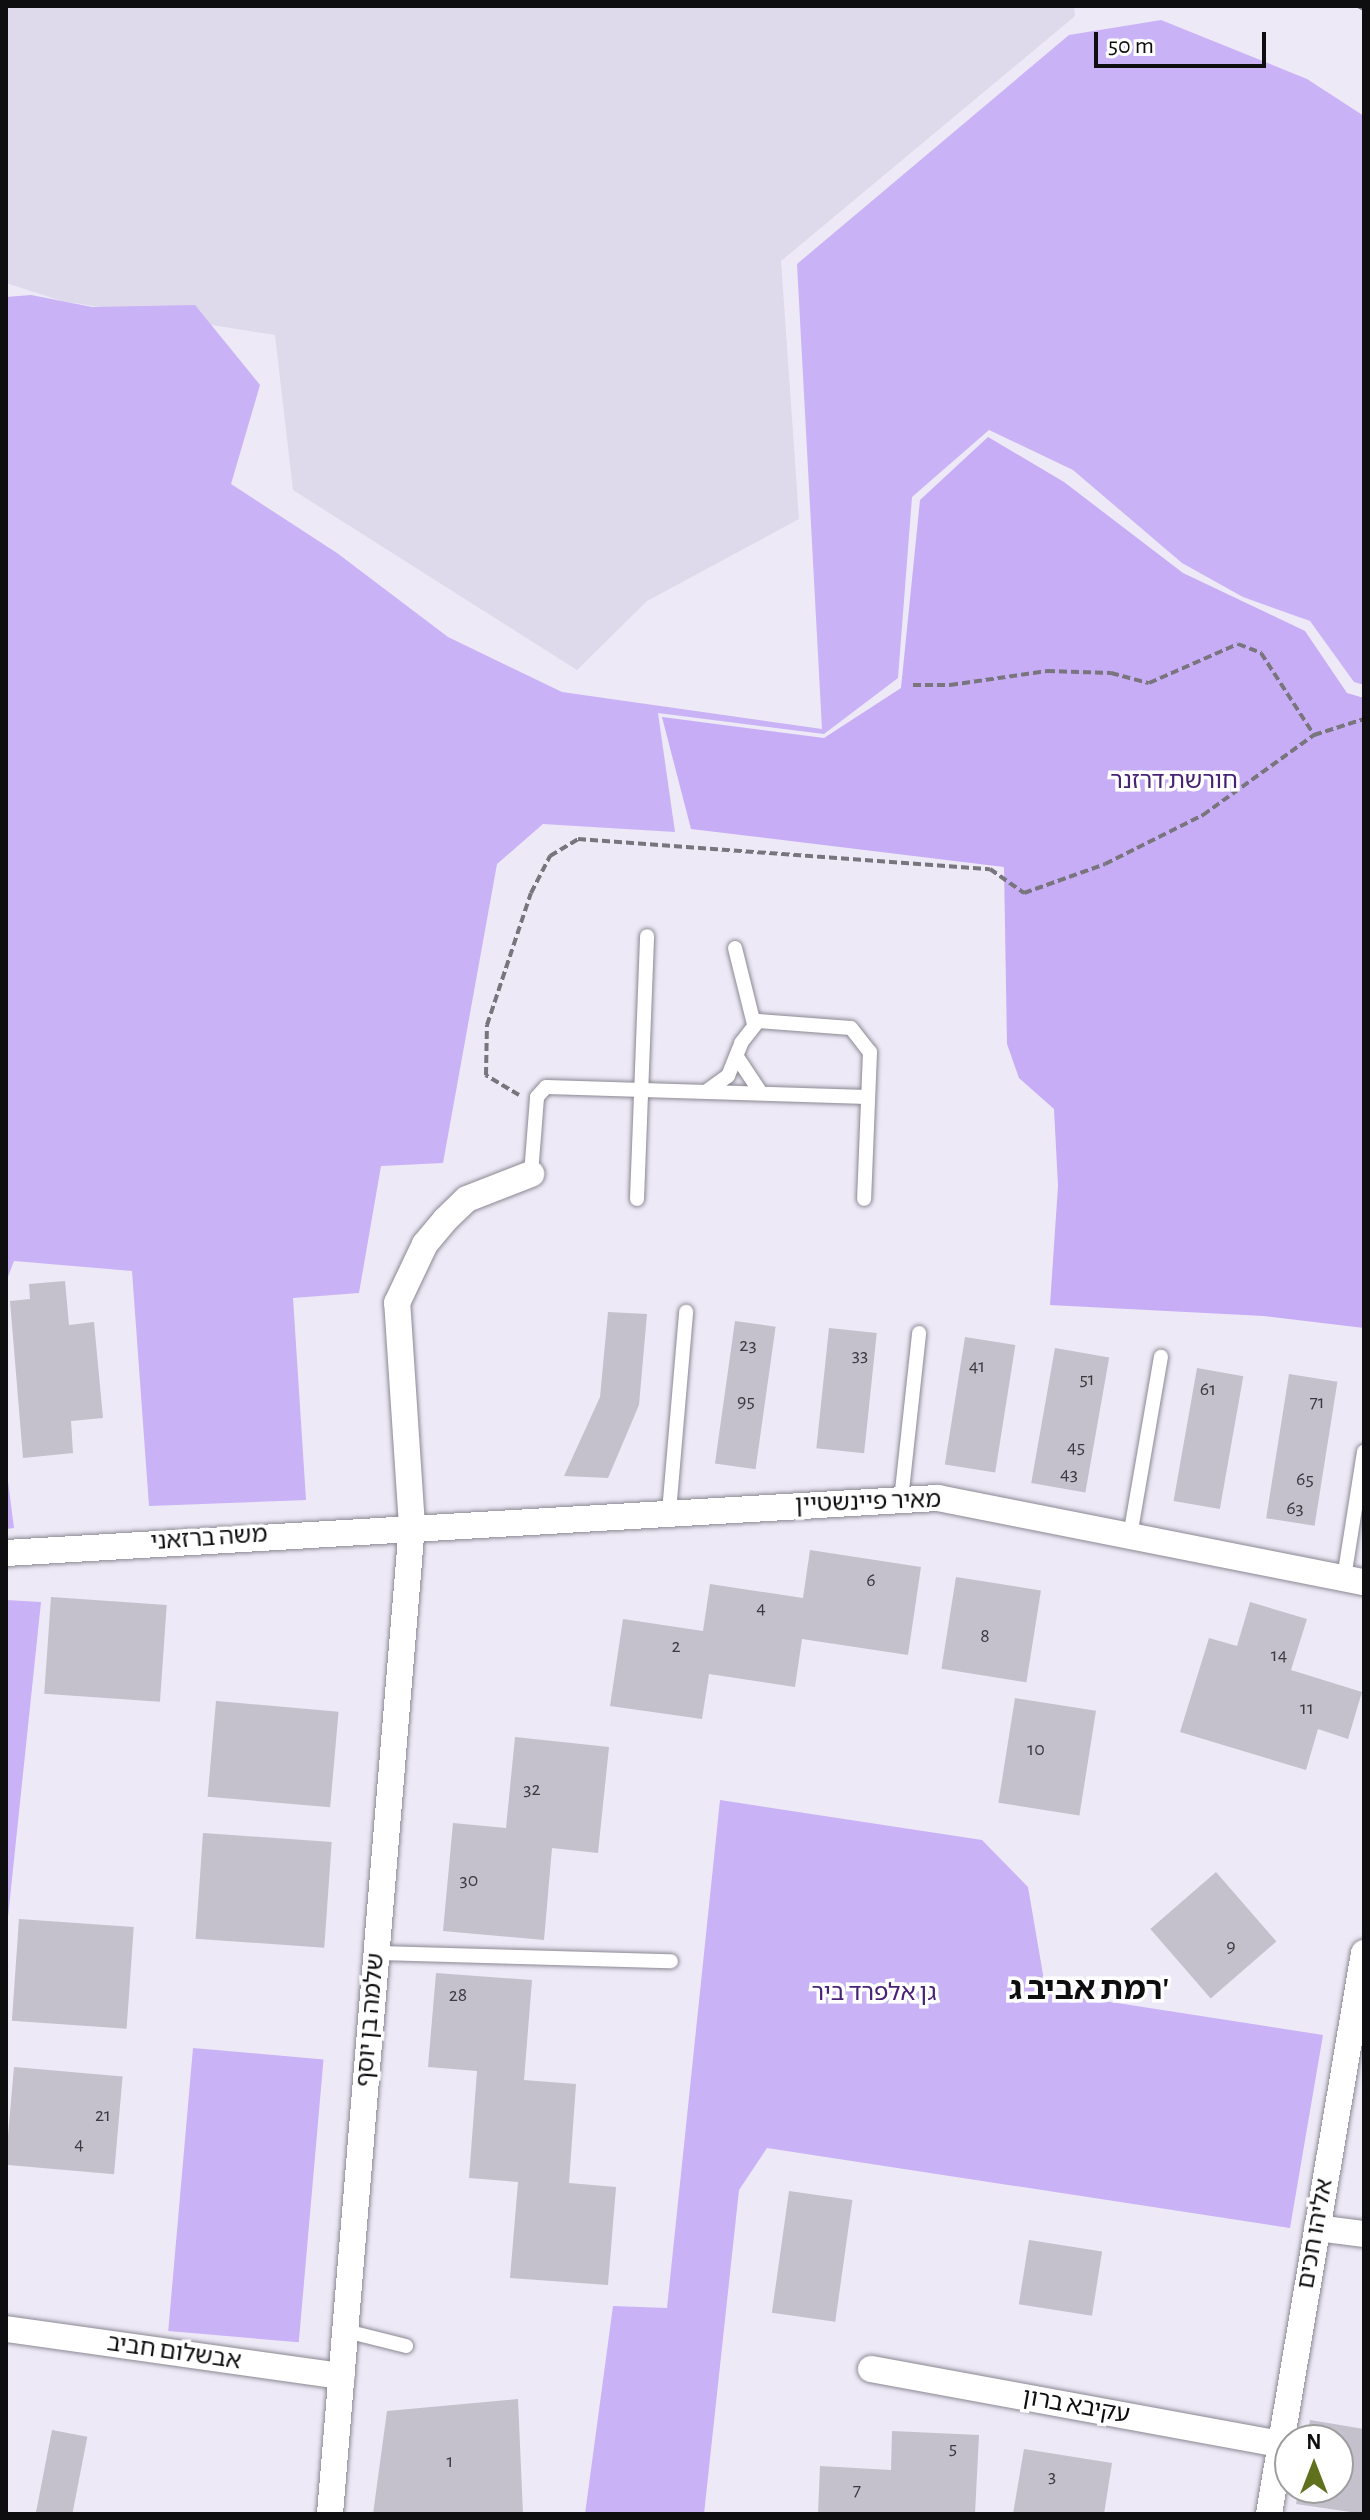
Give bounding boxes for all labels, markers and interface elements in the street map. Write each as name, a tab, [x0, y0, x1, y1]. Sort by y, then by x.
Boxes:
scale bar	[1098, 16, 1270, 66]
text: 50 m	[1108, 34, 1154, 58]
park label: חורשת דרזנר	[1110, 768, 1238, 796]
house number: 23	[739, 1333, 757, 1357]
house number: 33	[852, 1343, 868, 1367]
house number: 41	[969, 1354, 985, 1378]
house number: 51	[1079, 1367, 1095, 1391]
house number: 61	[1200, 1377, 1216, 1401]
house number: 95	[737, 1389, 755, 1413]
house number: 71	[1309, 1390, 1325, 1414]
house number: 45	[1067, 1435, 1085, 1459]
house number: 43	[1060, 1462, 1078, 1486]
house number: 65	[1296, 1467, 1314, 1491]
street label: מאיר פיינשטיין	[795, 1486, 941, 1520]
house number: 63	[1286, 1496, 1304, 1520]
street label: משה ברזאני	[150, 1521, 268, 1557]
house number: 6	[866, 1568, 876, 1592]
house number: 4	[756, 1596, 766, 1620]
house number: 8	[980, 1624, 990, 1648]
house number: 2	[671, 1634, 681, 1658]
house number: 14	[1271, 1643, 1287, 1667]
house number: 11	[1300, 1696, 1314, 1720]
house number: 10	[1027, 1737, 1045, 1761]
house number: 32	[523, 1777, 541, 1801]
house number: 30	[460, 1868, 478, 1892]
house number: 9	[1226, 1934, 1236, 1958]
street label: שלמה בן יוסף	[351, 1952, 391, 2088]
district label: רמת אביב ג'	[1009, 1970, 1169, 2008]
park label: גן אלפרד ביר	[812, 1980, 936, 2008]
house number: 28	[449, 1983, 467, 2007]
house number: 21	[95, 2103, 111, 2127]
house number: 4	[74, 2132, 84, 2156]
street label: אליהו חכים	[1292, 2177, 1340, 2291]
street label: אבשלום חביב	[105, 2329, 243, 2377]
street label: עקיבא ברון	[1020, 2383, 1132, 2431]
north arrow	[1274, 2424, 1354, 2504]
text: N	[1306, 2431, 1322, 2453]
house number: 5	[949, 2436, 957, 2460]
house number: 1	[447, 2449, 453, 2473]
house number: 3	[1048, 2464, 1056, 2488]
house number: 7	[853, 2478, 861, 2502]

